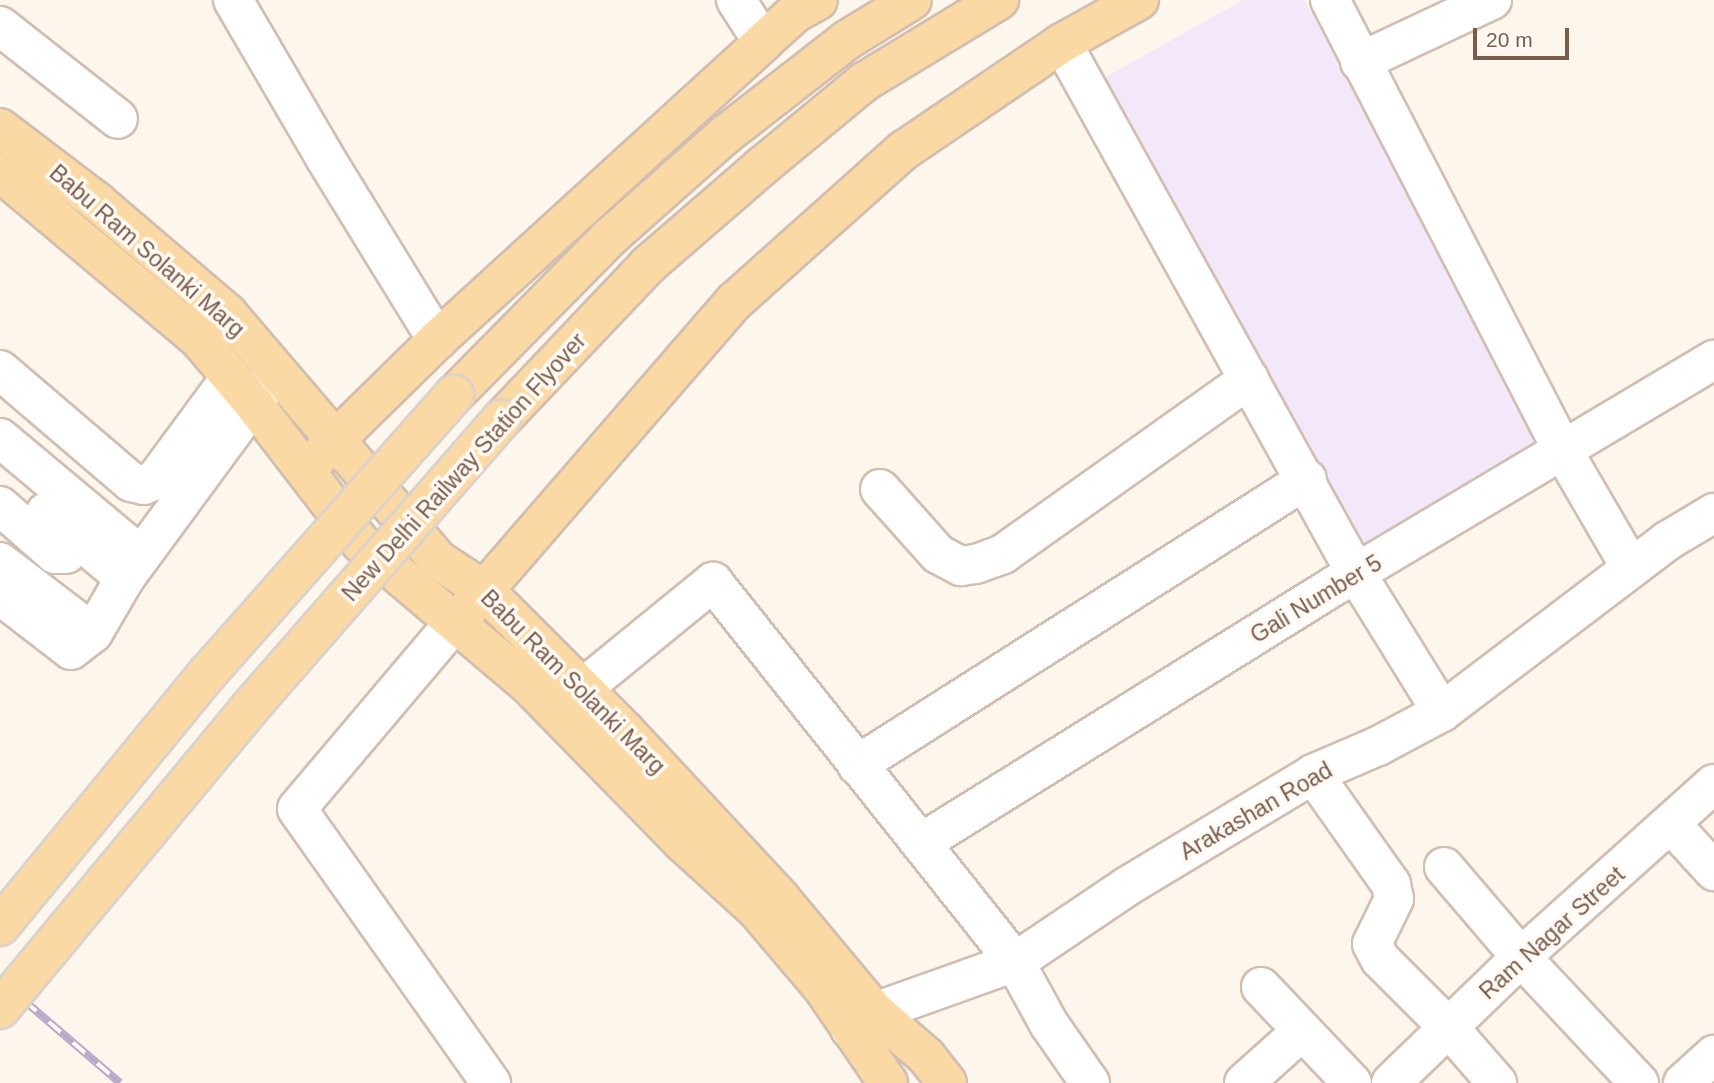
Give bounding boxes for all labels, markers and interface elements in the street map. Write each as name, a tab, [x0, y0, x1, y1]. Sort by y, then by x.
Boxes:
scale bar	[1476, 14, 1572, 58]
text: 20 m	[1486, 28, 1533, 51]
street label: Babu Ram Solanki Marg	[44, 159, 250, 343]
street label: New Delhi Railway Station Flyover	[336, 327, 592, 607]
street label: Gali Number 5	[1245, 549, 1387, 649]
street label: Babu Ram Solanki Marg	[475, 584, 671, 780]
street label: Arakashan Road	[1175, 756, 1337, 866]
street label: Ram Nagar Street	[1474, 861, 1630, 1005]

